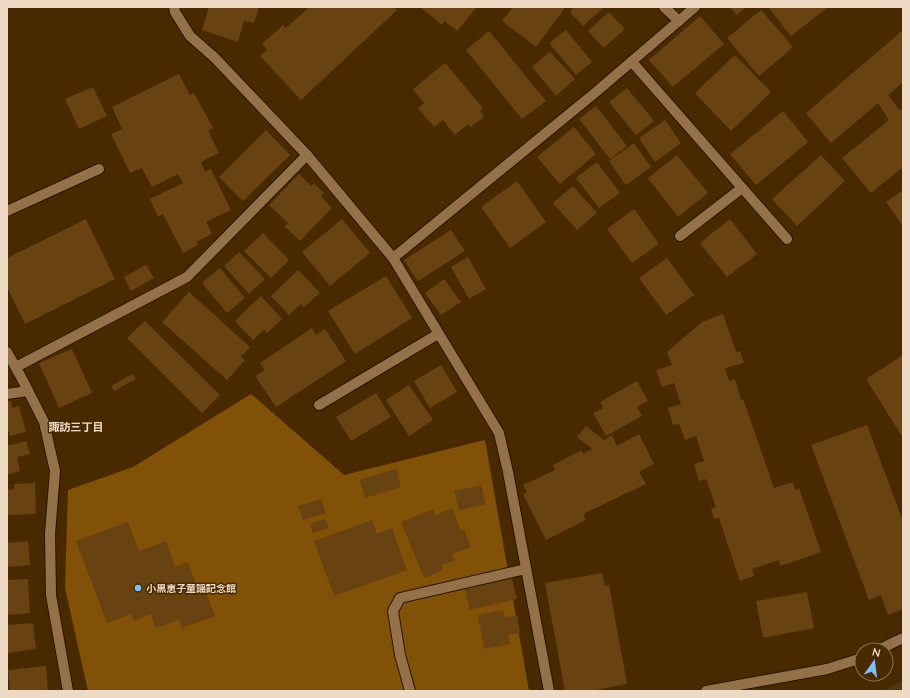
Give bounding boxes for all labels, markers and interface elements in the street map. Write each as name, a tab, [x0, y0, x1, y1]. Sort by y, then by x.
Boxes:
district label: 諏訪三丁目	[49, 420, 104, 434]
place label: 小黒恵子童謡記念館	[146, 582, 236, 595]
marker: 小黒恵子童謡記念館	[133, 583, 143, 593]
north arrow	[854, 642, 894, 682]
text: N	[871, 645, 882, 660]

